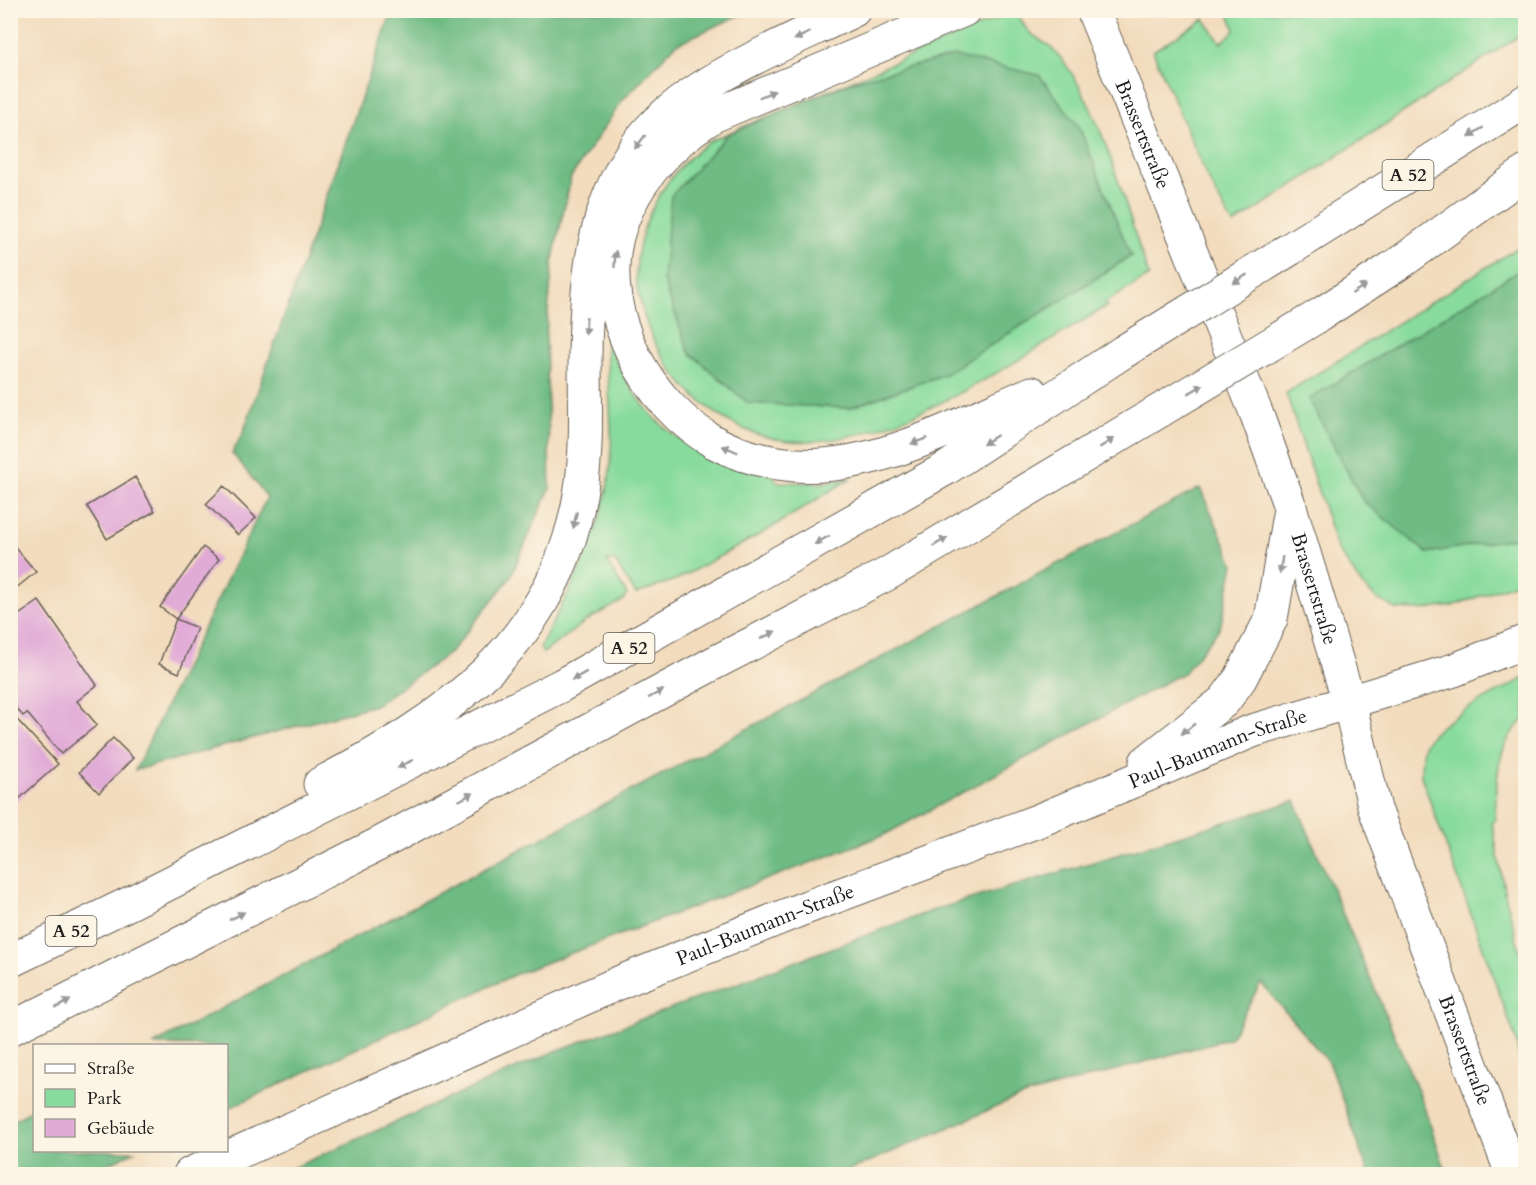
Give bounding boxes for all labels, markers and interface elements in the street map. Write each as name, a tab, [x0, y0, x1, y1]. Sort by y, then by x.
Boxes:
one-way arrow	[793, 32, 810, 41]
street label: Brassertstraße	[1109, 76, 1177, 193]
one-way arrow	[758, 89, 776, 98]
one-way arrow	[1468, 127, 1484, 138]
one-way arrow	[634, 134, 647, 150]
road number: A 52	[1382, 160, 1434, 190]
one-way arrow	[610, 249, 619, 268]
one-way arrow	[1232, 274, 1248, 285]
one-way arrow	[1351, 283, 1367, 295]
one-way arrow	[581, 316, 590, 335]
one-way arrow	[1188, 383, 1204, 394]
one-way arrow	[981, 434, 998, 445]
one-way arrow	[910, 437, 928, 446]
one-way arrow	[1099, 437, 1115, 448]
one-way arrow	[721, 444, 739, 453]
one-way arrow	[570, 511, 579, 530]
street label: Brassertstraße	[1285, 530, 1344, 648]
one-way arrow	[814, 535, 831, 545]
one-way arrow	[932, 537, 948, 548]
one-way arrow	[1276, 555, 1285, 574]
one-way arrow	[760, 630, 777, 640]
road number: A 52	[604, 633, 654, 663]
one-way arrow	[570, 671, 587, 681]
one-way arrow	[648, 689, 665, 699]
street label: Paul-Baumann-Straße	[1125, 702, 1310, 795]
one-way arrow	[1181, 722, 1196, 734]
one-way arrow	[396, 759, 414, 769]
one-way arrow	[458, 792, 475, 802]
street label: Paul-Baumann-Straße	[672, 878, 858, 972]
one-way arrow	[229, 911, 246, 921]
road number: A 52	[46, 916, 97, 946]
street label: Brassertstraße	[1432, 991, 1498, 1109]
one-way arrow	[54, 999, 72, 1009]
legend	[33, 1044, 228, 1152]
text: Straße	[87, 1056, 135, 1081]
text: Park	[87, 1086, 122, 1111]
text: Gebäude	[87, 1116, 155, 1141]

